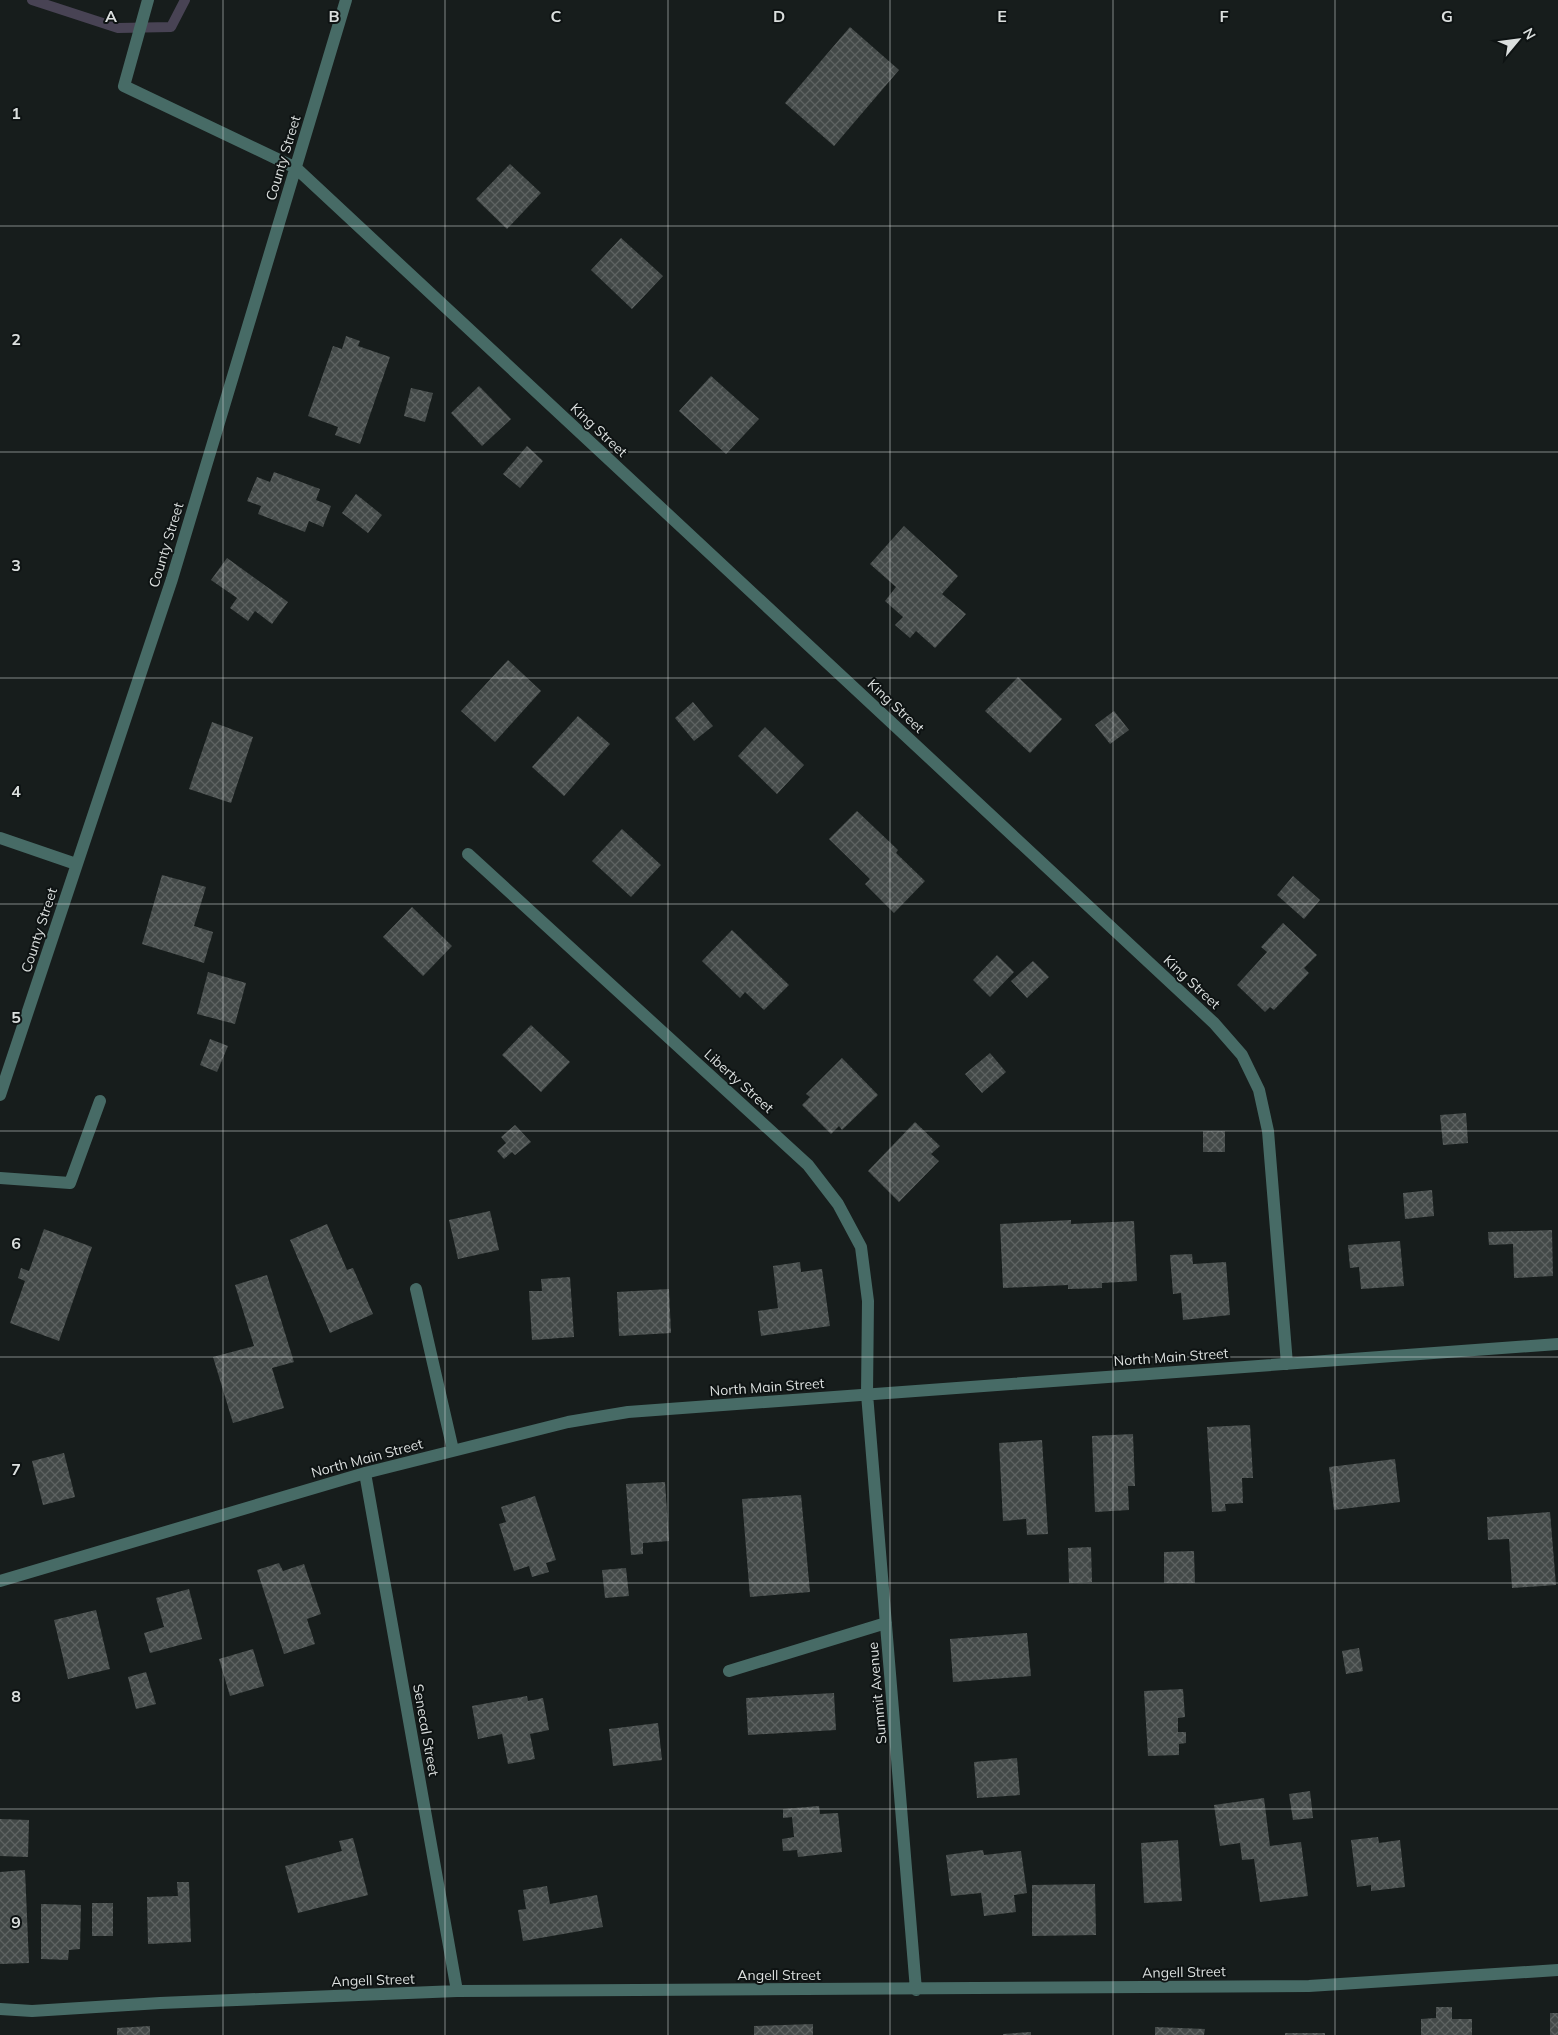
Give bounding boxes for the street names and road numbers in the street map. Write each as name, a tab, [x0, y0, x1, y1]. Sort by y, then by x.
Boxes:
street label: County Street	[262, 113, 305, 203]
street label: King Street	[567, 399, 631, 461]
street label: County Street	[145, 500, 188, 590]
street label: King Street	[864, 675, 928, 737]
street label: County Street	[17, 885, 61, 975]
street label: King Street	[1160, 951, 1224, 1013]
street label: Liberty Street	[701, 1045, 778, 1117]
street label: North Main Street	[1113, 1344, 1229, 1370]
street label: North Main Street	[709, 1374, 825, 1400]
street label: North Main Street	[309, 1434, 425, 1482]
street label: Summit Avenue	[864, 1641, 890, 1745]
street label: Senecal Street	[409, 1683, 443, 1778]
street label: Angell Street	[1142, 1962, 1226, 1982]
street label: Angell Street	[737, 1966, 821, 1984]
street label: Angell Street	[331, 1970, 415, 1990]

